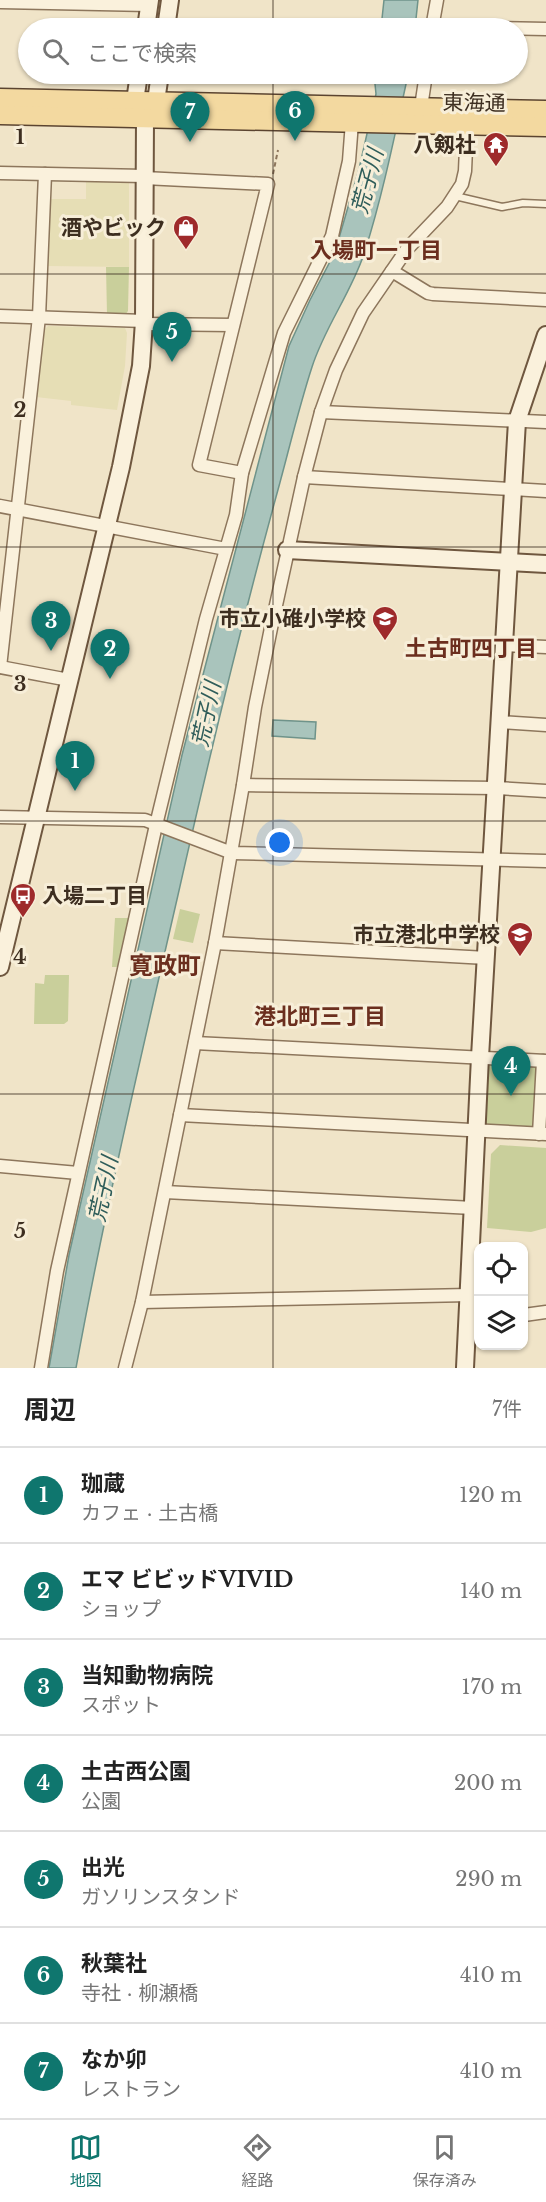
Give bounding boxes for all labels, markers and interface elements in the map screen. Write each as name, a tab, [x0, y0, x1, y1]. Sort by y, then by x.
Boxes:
search box	[18, 18, 528, 84]
icon: search	[39, 35, 72, 68]
text: ここで検索	[87, 40, 197, 67]
street label: 東海通	[442, 89, 506, 117]
pin: 7	[170, 92, 210, 142]
pin: 6	[276, 92, 314, 141]
text: 1	[16, 125, 25, 149]
temple icon: 八剱社	[481, 130, 511, 168]
place label: 八剱社	[413, 132, 476, 158]
water label: 荒子川	[346, 144, 390, 217]
shop icon: 酒やビック	[171, 213, 201, 251]
place label: 酒やビック	[61, 215, 166, 241]
district label: 入場町一丁目	[310, 237, 442, 264]
pin: 5	[152, 312, 192, 362]
text: 2	[13, 398, 27, 422]
pin: 3	[32, 602, 70, 651]
school or university icon: 市立小碓小学校	[370, 604, 400, 642]
place label: 市立小碓小学校	[219, 606, 366, 632]
pin: 2	[90, 630, 130, 679]
district label: 土古町四丁目	[405, 635, 537, 662]
text: 3	[14, 672, 26, 696]
water label: 荒子川	[186, 677, 227, 749]
pin: 1	[56, 742, 94, 791]
your location	[265, 828, 294, 857]
bus stop icon: 入場二丁目	[8, 881, 38, 919]
place label: 入場二丁目	[42, 883, 147, 909]
school or university icon: 市立港北中学校	[505, 920, 535, 958]
place label: 市立港北中学校	[353, 922, 500, 948]
text: 4	[13, 945, 27, 969]
district label: 寛政町	[129, 951, 201, 980]
district label: 港北町三丁目	[254, 1003, 386, 1030]
pin: 4	[492, 1046, 530, 1096]
water label: 荒子川	[83, 1152, 124, 1224]
text: 5	[14, 1219, 26, 1243]
map controls	[474, 1242, 528, 1350]
button: locate	[474, 1242, 528, 1296]
button: layers	[474, 1296, 528, 1350]
text: 周辺	[24, 1394, 76, 1426]
text: 7件	[492, 1397, 522, 1421]
text: 珈蔵	[81, 1470, 125, 1497]
text: 1	[39, 1483, 48, 1507]
text: 120 m	[459, 1483, 522, 1507]
text: カフェ · 土古橋	[81, 1501, 218, 1525]
text: エマ ビビッドVIVID	[81, 1566, 293, 1593]
text: 2	[37, 1579, 50, 1603]
text: 140 m	[460, 1579, 522, 1603]
text: ショップ	[81, 1597, 161, 1621]
text: 当知動物病院	[81, 1662, 213, 1689]
text: 3	[37, 1675, 50, 1699]
text: 170 m	[462, 1675, 522, 1699]
text: スポット	[81, 1693, 161, 1717]
text: 土古西公園	[81, 1758, 191, 1785]
text: 4	[37, 1771, 50, 1795]
text: 200 m	[454, 1771, 522, 1795]
text: 公園	[81, 1789, 121, 1813]
text: 出光	[81, 1854, 125, 1881]
text: 5	[38, 1867, 49, 1891]
text: 290 m	[455, 1867, 522, 1891]
text: ガソリンスタンド	[81, 1885, 241, 1909]
text: 秋葉社	[81, 1950, 147, 1977]
text: 6	[37, 1963, 50, 1987]
text: 410 m	[460, 1963, 522, 1987]
text: 寺社 · 柳瀬橋	[81, 1981, 198, 2005]
text: なか卯	[81, 2046, 147, 2073]
text: 7	[38, 2059, 49, 2083]
text: 410 m	[460, 2059, 522, 2083]
text: レストラン	[81, 2077, 181, 2101]
tab: 地図	[69, 2131, 102, 2191]
tab: 経路	[241, 2131, 274, 2191]
tab: 保存済み	[413, 2131, 477, 2191]

